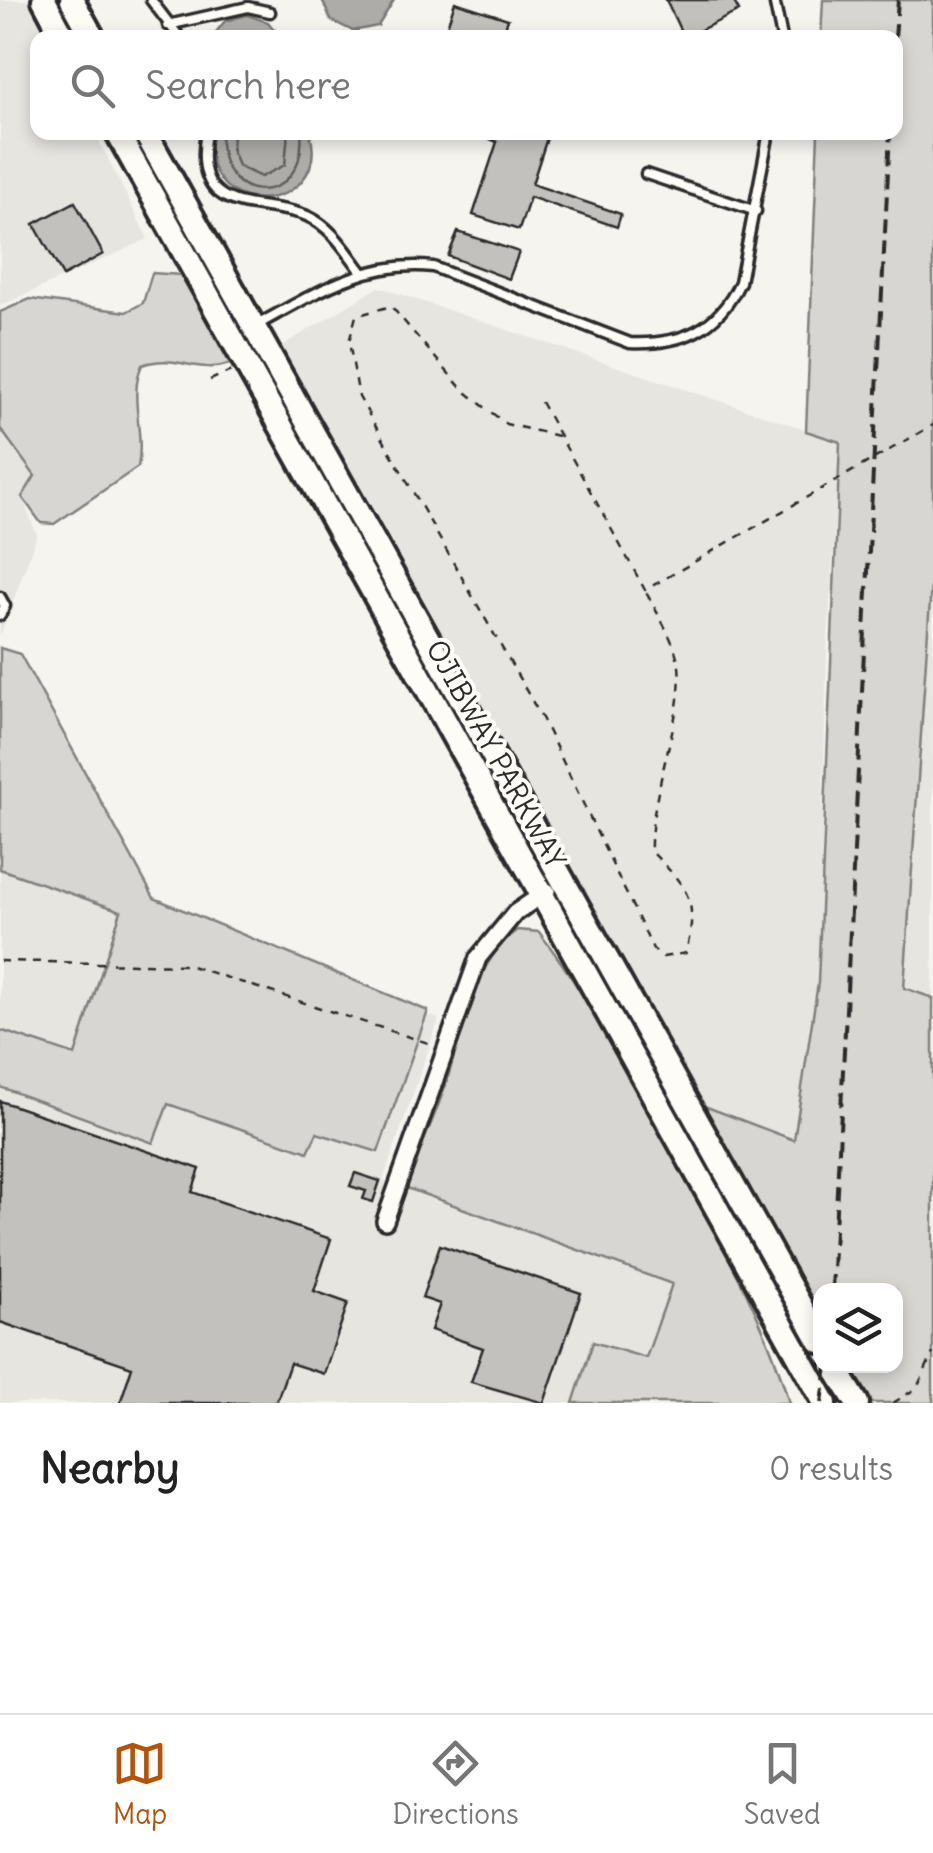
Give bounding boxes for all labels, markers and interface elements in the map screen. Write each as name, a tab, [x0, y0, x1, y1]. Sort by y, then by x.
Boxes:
search box	[30, 30, 903, 140]
icon: search	[65, 58, 120, 113]
text: Search here	[145, 62, 351, 109]
street label: OJIBWAY PARKWAY	[418, 634, 574, 875]
map controls	[813, 1283, 903, 1373]
button: layers	[813, 1283, 903, 1373]
text: Nearby	[40, 1442, 179, 1494]
text: 0 results	[769, 1448, 893, 1489]
tab: Map	[112, 1736, 167, 1832]
tab: Directions	[392, 1736, 519, 1832]
tab: Saved	[744, 1736, 821, 1832]

